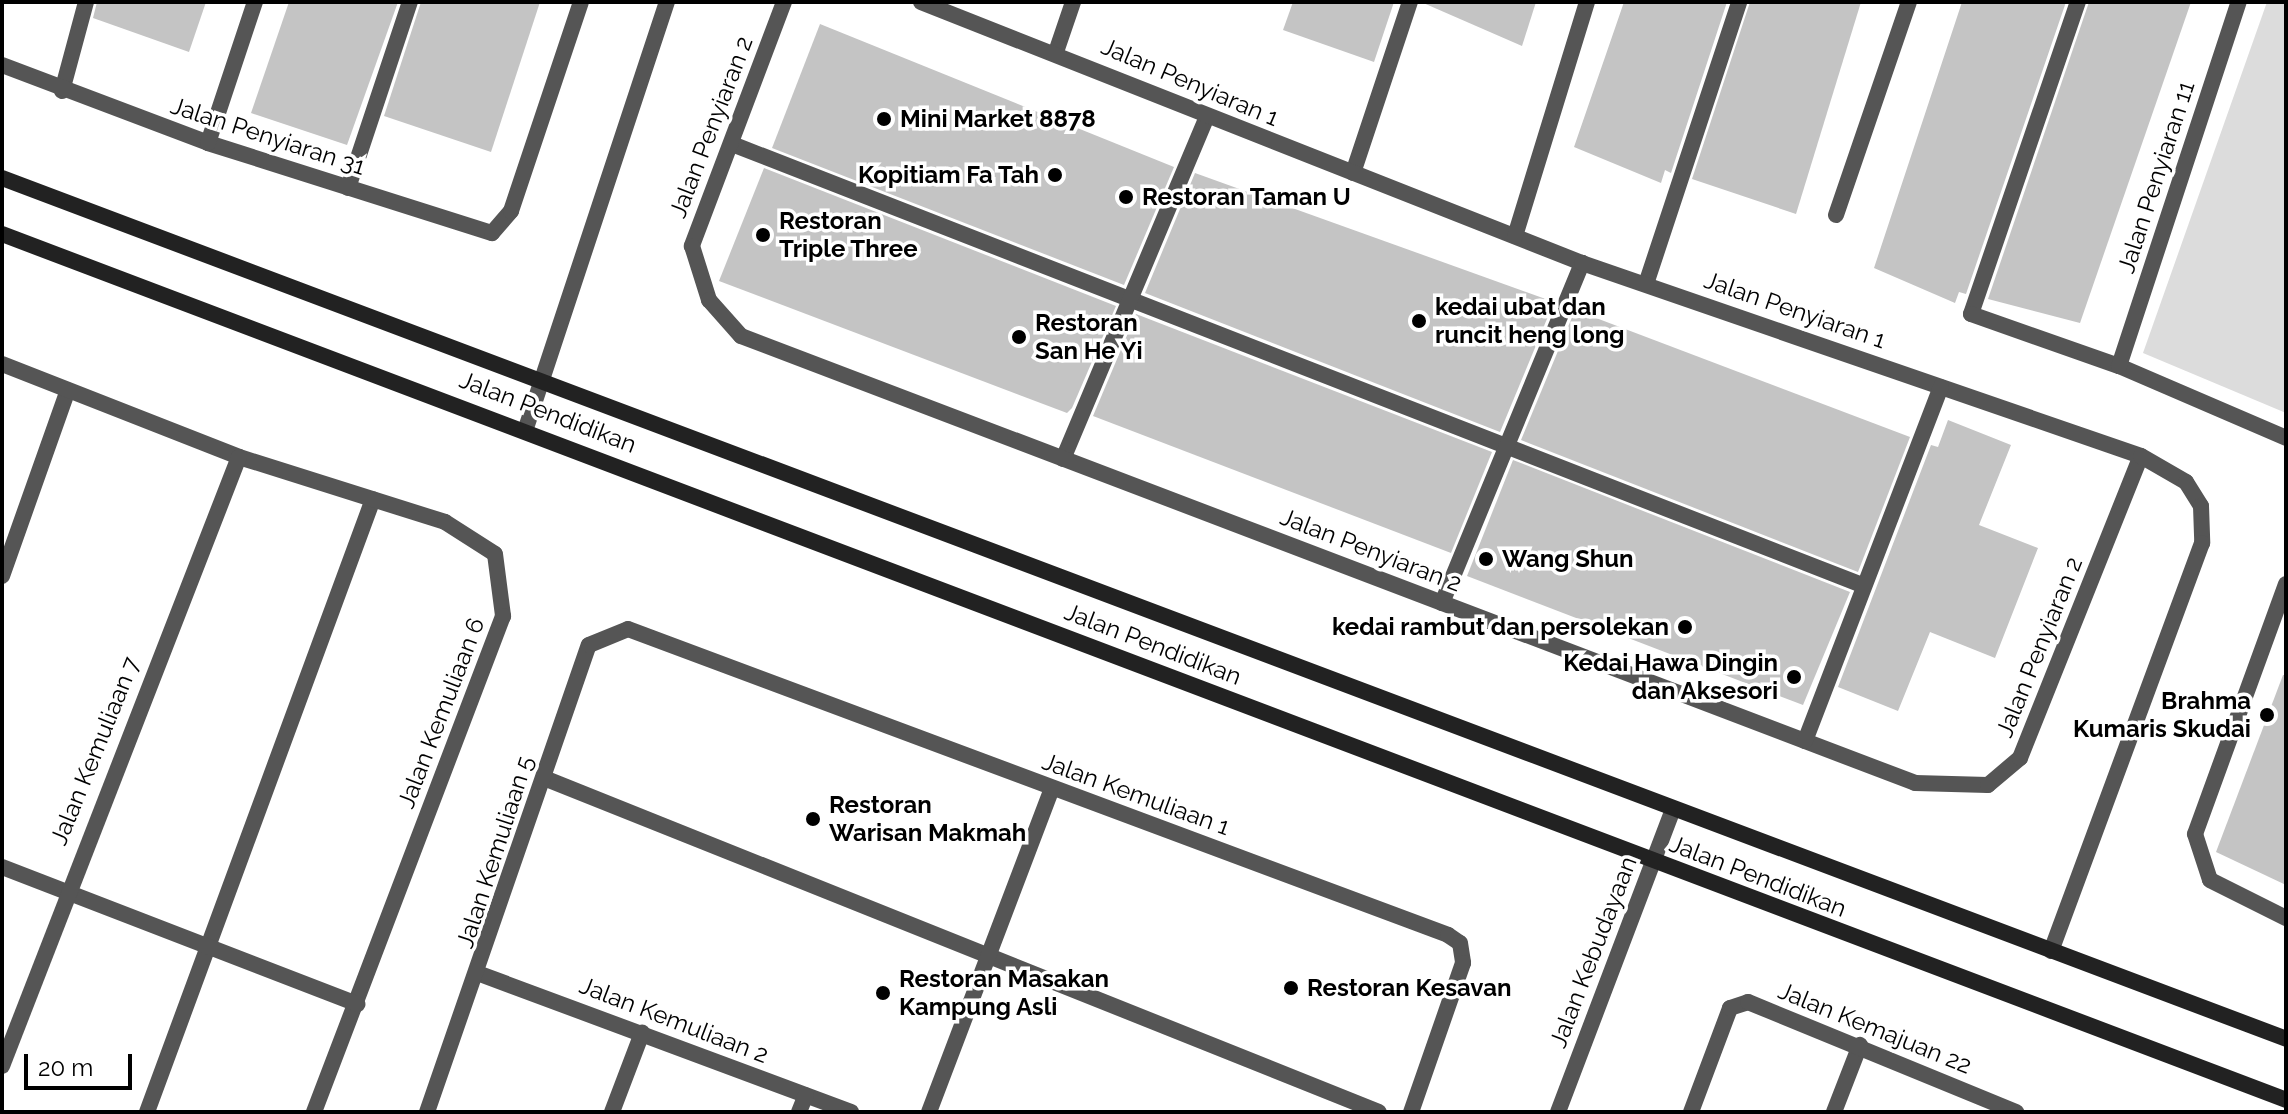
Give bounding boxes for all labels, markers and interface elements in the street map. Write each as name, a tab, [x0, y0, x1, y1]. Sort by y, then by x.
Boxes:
street label: Jalan Penyiaran 2	[663, 32, 759, 222]
street label: Jalan Penyiaran 1	[1097, 32, 1283, 132]
street label: Jalan Penyiaran 11	[2111, 77, 2201, 277]
street label: Jalan Penyiaran 31	[167, 91, 369, 181]
place label: Mini Market 8878	[900, 105, 1096, 133]
marker: Mini Market 8878	[875, 110, 893, 128]
place label: Kopitiam Fa Tah	[857, 161, 1039, 189]
marker: Kopitiam Fa Tah	[1046, 166, 1064, 184]
place label: Restoran Taman U	[1142, 183, 1352, 211]
marker: Restoran Taman U	[1117, 188, 1135, 206]
place label: Restoran Triple Three	[779, 207, 918, 263]
marker: Restoran Triple Three	[754, 226, 772, 244]
street label: Jalan Penyiaran 1	[1701, 265, 1889, 355]
place label: kedai ubat dan runcit heng long	[1435, 293, 1624, 349]
place label: Restoran San He Yi	[1035, 309, 1143, 365]
marker: kedai ubat dan runcit heng long	[1410, 312, 1428, 330]
marker: Restoran San He Yi	[1010, 328, 1028, 346]
street label: Jalan Pendidikan	[456, 365, 640, 459]
street label: Jalan Penyiaran 2	[1276, 502, 1466, 598]
place label: Wang Shun	[1502, 545, 1634, 573]
marker: Wang Shun	[1477, 550, 1495, 568]
street label: Jalan Penyiaran 2	[1990, 553, 2088, 741]
street label: Jalan Pendidikan	[1061, 597, 1245, 691]
place label: kedai rambut dan persolekan	[1332, 613, 1669, 641]
street label: Jalan Kemuliaan 6	[391, 614, 491, 812]
marker: kedai rambut dan persolekan	[1676, 618, 1694, 636]
place label: Kedai Hawa Dingin dan Aksesori	[1563, 649, 1778, 705]
street label: Jalan Kemuliaan 7	[44, 653, 146, 849]
marker: Kedai Hawa Dingin dan Aksesori	[1785, 668, 1803, 686]
place label: Brahma Kumaris Skudai	[2073, 687, 2251, 743]
marker: Brahma Kumaris Skudai	[2258, 706, 2276, 724]
street label: Jalan Kemuliaan 1	[1038, 747, 1234, 841]
street label: Jalan Kemuliaan 5	[450, 752, 540, 952]
place label: Restoran Warisan Makmah	[829, 791, 1026, 847]
marker: Restoran Warisan Makmah	[804, 810, 822, 828]
street label: Jalan Pendidikan	[1666, 829, 1850, 923]
street label: Jalan Kebudayaan	[1543, 852, 1643, 1052]
place label: Restoran Masakan Kampung Asli	[899, 965, 1109, 1021]
street label: Jalan Kemuliaan 2	[576, 971, 772, 1069]
place label: Restoran Kesavan	[1307, 974, 1511, 1002]
street label: Jalan Kemajuan 22	[1774, 976, 1976, 1080]
marker: Restoran Kesavan	[1282, 979, 1300, 997]
marker: Restoran Masakan Kampung Asli	[874, 984, 892, 1002]
scale bar	[28, 1038, 136, 1088]
text: 20 m	[38, 1053, 93, 1082]

